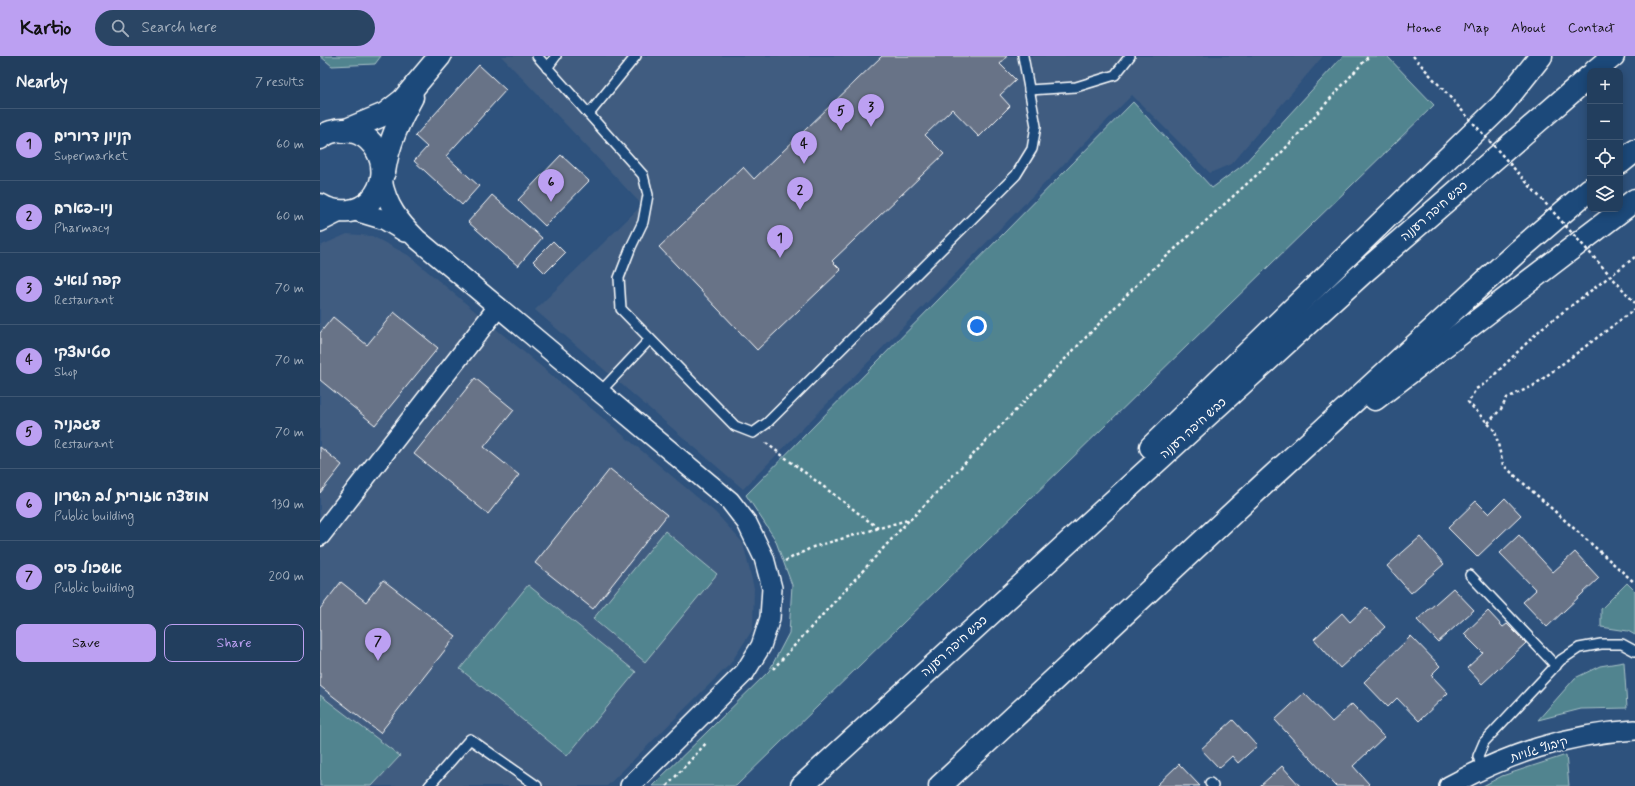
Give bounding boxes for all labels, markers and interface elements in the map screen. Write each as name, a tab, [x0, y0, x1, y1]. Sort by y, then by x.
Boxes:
search box	[95, 10, 375, 46]
text: Kartio	[20, 16, 71, 41]
icon: search	[109, 17, 131, 39]
text: Search here	[141, 18, 217, 38]
text: Home	[1407, 19, 1441, 37]
text: Map	[1463, 19, 1489, 37]
text: About	[1511, 19, 1546, 37]
text: Contact	[1568, 19, 1615, 37]
map controls	[1587, 68, 1623, 212]
button: +	[1587, 68, 1623, 104]
text: Nearby	[16, 71, 68, 93]
text: 7 results	[255, 74, 304, 91]
pin: 3	[858, 94, 884, 127]
pin: 5	[828, 98, 854, 131]
button: −	[1587, 104, 1623, 140]
text: קניון דרורים	[54, 127, 132, 147]
pin: 4	[791, 131, 817, 164]
text: 1	[26, 136, 32, 153]
text: 60 m	[276, 136, 304, 153]
button: locate	[1587, 140, 1623, 176]
text: Supermarket	[54, 148, 128, 165]
pin: 6	[538, 169, 564, 202]
button: layers	[1587, 176, 1623, 212]
pin: 2	[787, 177, 813, 210]
street label: כביש חיפה רעננה	[1398, 178, 1471, 245]
text: ניו-פארם	[54, 199, 113, 219]
text: 2	[26, 208, 32, 225]
text: 60 m	[276, 208, 304, 225]
text: Pharmacy	[54, 220, 110, 237]
pin: 1	[767, 225, 793, 258]
text: קפה לואיז	[54, 271, 121, 291]
text: 3	[26, 280, 32, 297]
text: 70 m	[275, 280, 304, 297]
text: Restaurant	[54, 292, 114, 309]
your location	[967, 316, 987, 336]
text: סטימצקי	[54, 343, 111, 363]
text: 4	[25, 352, 33, 369]
text: 70 m	[275, 352, 304, 369]
text: Shop	[54, 364, 78, 381]
street label: כביש חיפה רעננה	[1157, 395, 1230, 463]
text: עגבניה	[54, 415, 101, 435]
text: 5	[25, 424, 33, 441]
text: 70 m	[275, 424, 304, 441]
text: Restaurant	[54, 436, 114, 453]
text: מועצה אזורית לב השרון	[54, 487, 209, 507]
text: 6	[26, 496, 32, 513]
text: 130 m	[271, 496, 304, 513]
text: Public building	[54, 508, 134, 525]
text: אשכול פיס	[54, 559, 122, 579]
text: 7	[25, 568, 33, 585]
text: 200 m	[269, 568, 304, 585]
text: Public building	[54, 580, 134, 597]
street label: כביש חיפה רעננה	[918, 613, 991, 681]
button: Save	[16, 624, 156, 662]
button: Share	[164, 624, 304, 662]
pin: 7	[365, 628, 391, 661]
street label: קיבוץ גלויות	[1508, 734, 1570, 767]

